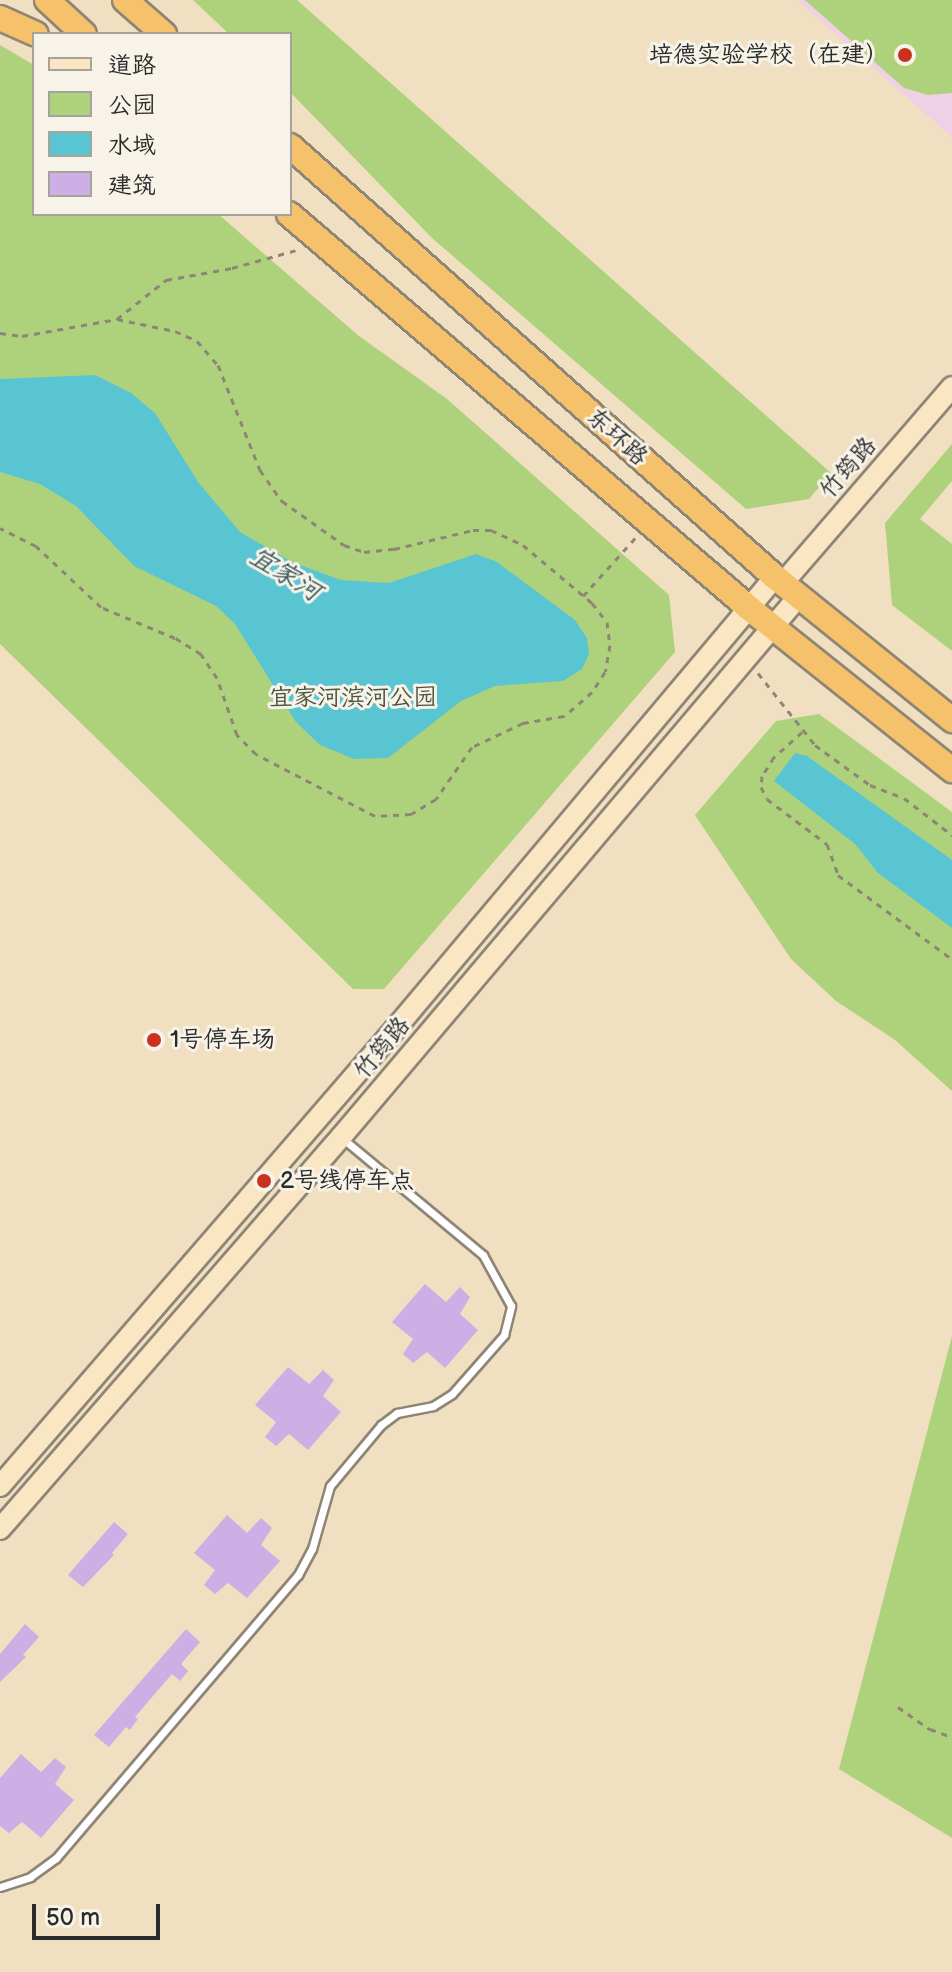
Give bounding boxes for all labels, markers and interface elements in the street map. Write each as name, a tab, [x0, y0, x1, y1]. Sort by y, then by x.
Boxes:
legend	[32, 32, 292, 216]
place label: 培德实验学校（在建）	[649, 41, 889, 69]
marker: 培德实验学校（在建）	[896, 46, 914, 64]
text: 道路	[108, 51, 156, 80]
text: 公园	[108, 91, 156, 120]
text: 水域	[108, 131, 156, 160]
text: 建筑	[108, 171, 156, 200]
street label: 东环路	[581, 402, 653, 472]
street label: 竹筠路	[814, 431, 882, 505]
water label: 宜家河	[244, 541, 326, 609]
park label: 宜家河滨河公园	[269, 684, 437, 712]
street label: 竹筠路	[348, 1011, 416, 1085]
place label: 1号停车场	[170, 1026, 275, 1054]
marker: 1号停车场	[145, 1031, 163, 1049]
place label: 2号线停车点	[280, 1167, 414, 1195]
marker: 2号线停车点	[255, 1172, 273, 1190]
scale bar	[36, 1888, 164, 1938]
text: 50 m	[46, 1903, 100, 1932]

